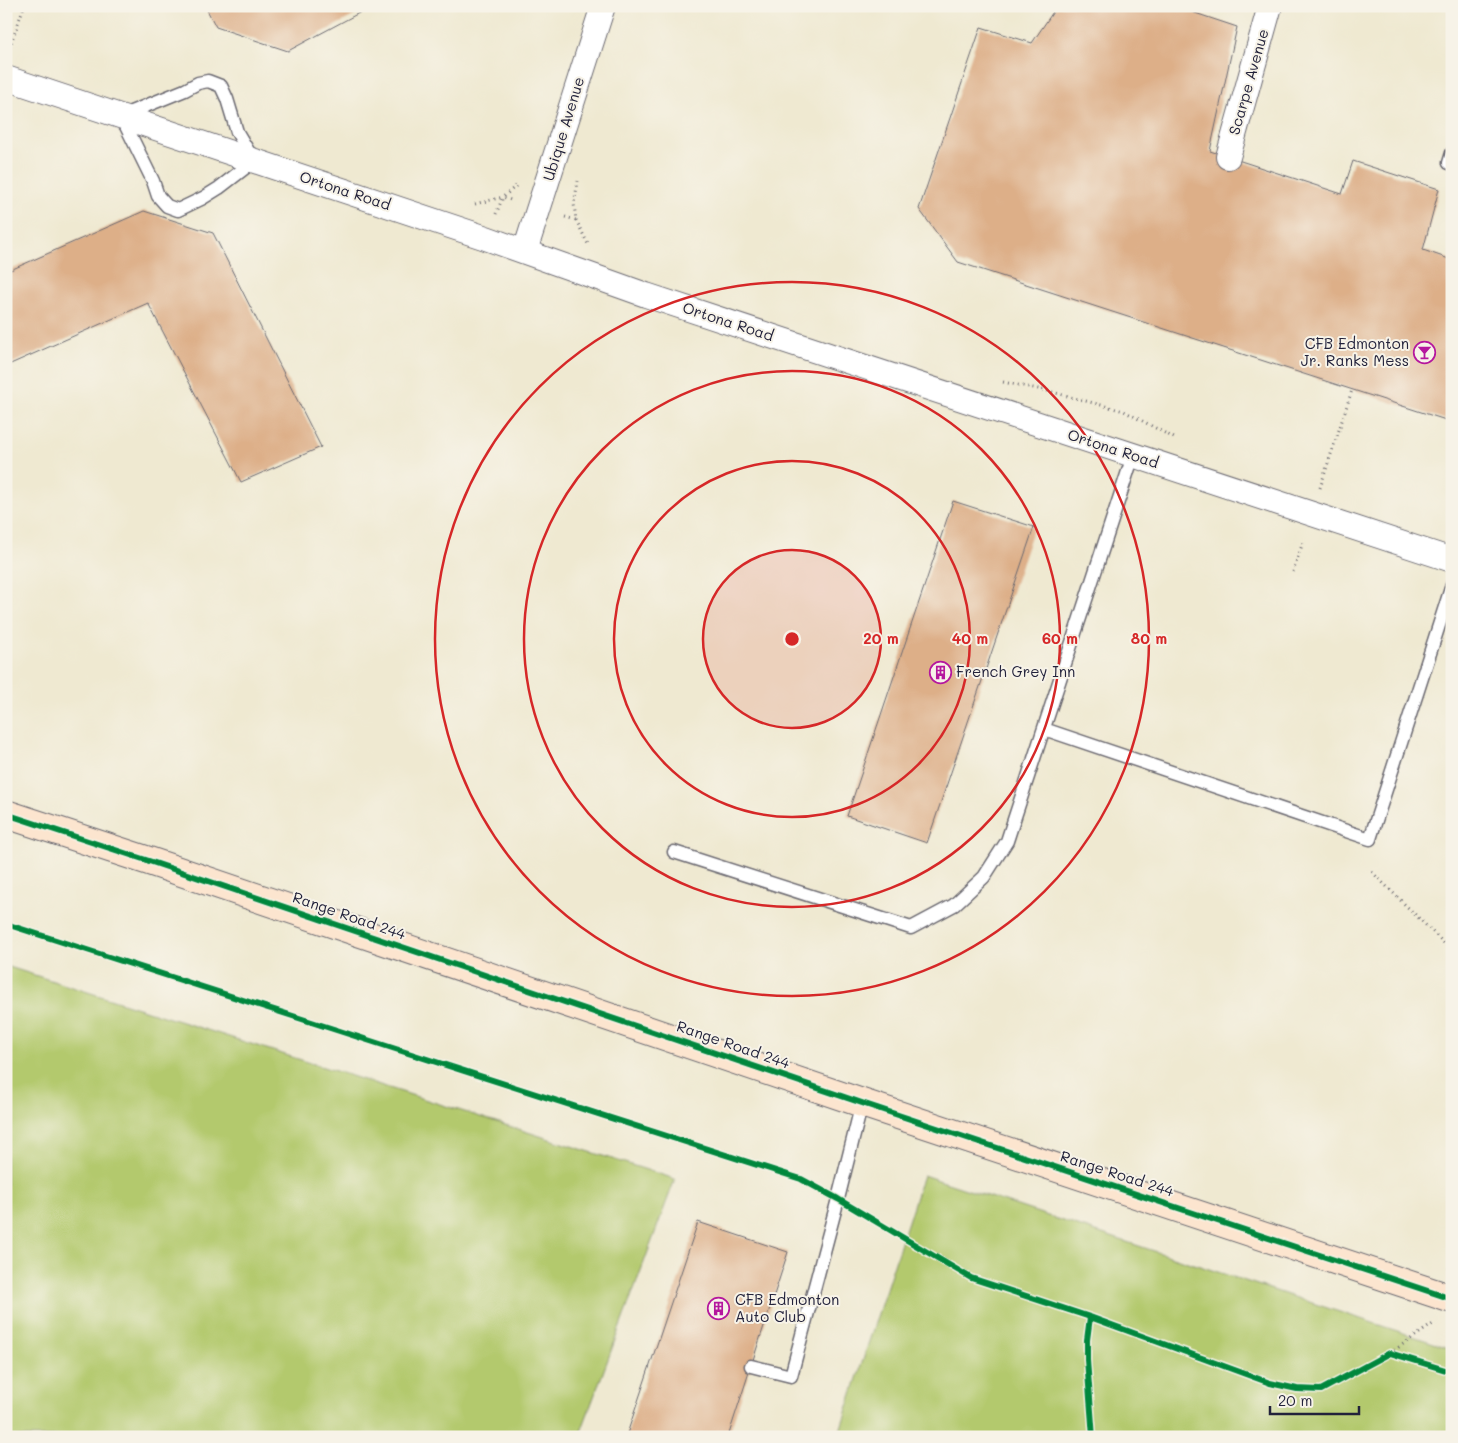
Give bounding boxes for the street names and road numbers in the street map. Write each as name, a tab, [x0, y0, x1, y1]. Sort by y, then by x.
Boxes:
street label: Scarpe Avenue	[1223, 26, 1273, 137]
street label: Ubique Avenue	[538, 74, 588, 183]
street label: Ortona Road	[297, 166, 393, 214]
street label: Ortona Road	[680, 297, 776, 345]
street label: Ortona Road	[1065, 424, 1161, 472]
street label: Range Road 244	[290, 886, 409, 944]
street label: Range Road 244	[674, 1015, 793, 1073]
street label: Range Road 244	[1058, 1145, 1177, 1201]

